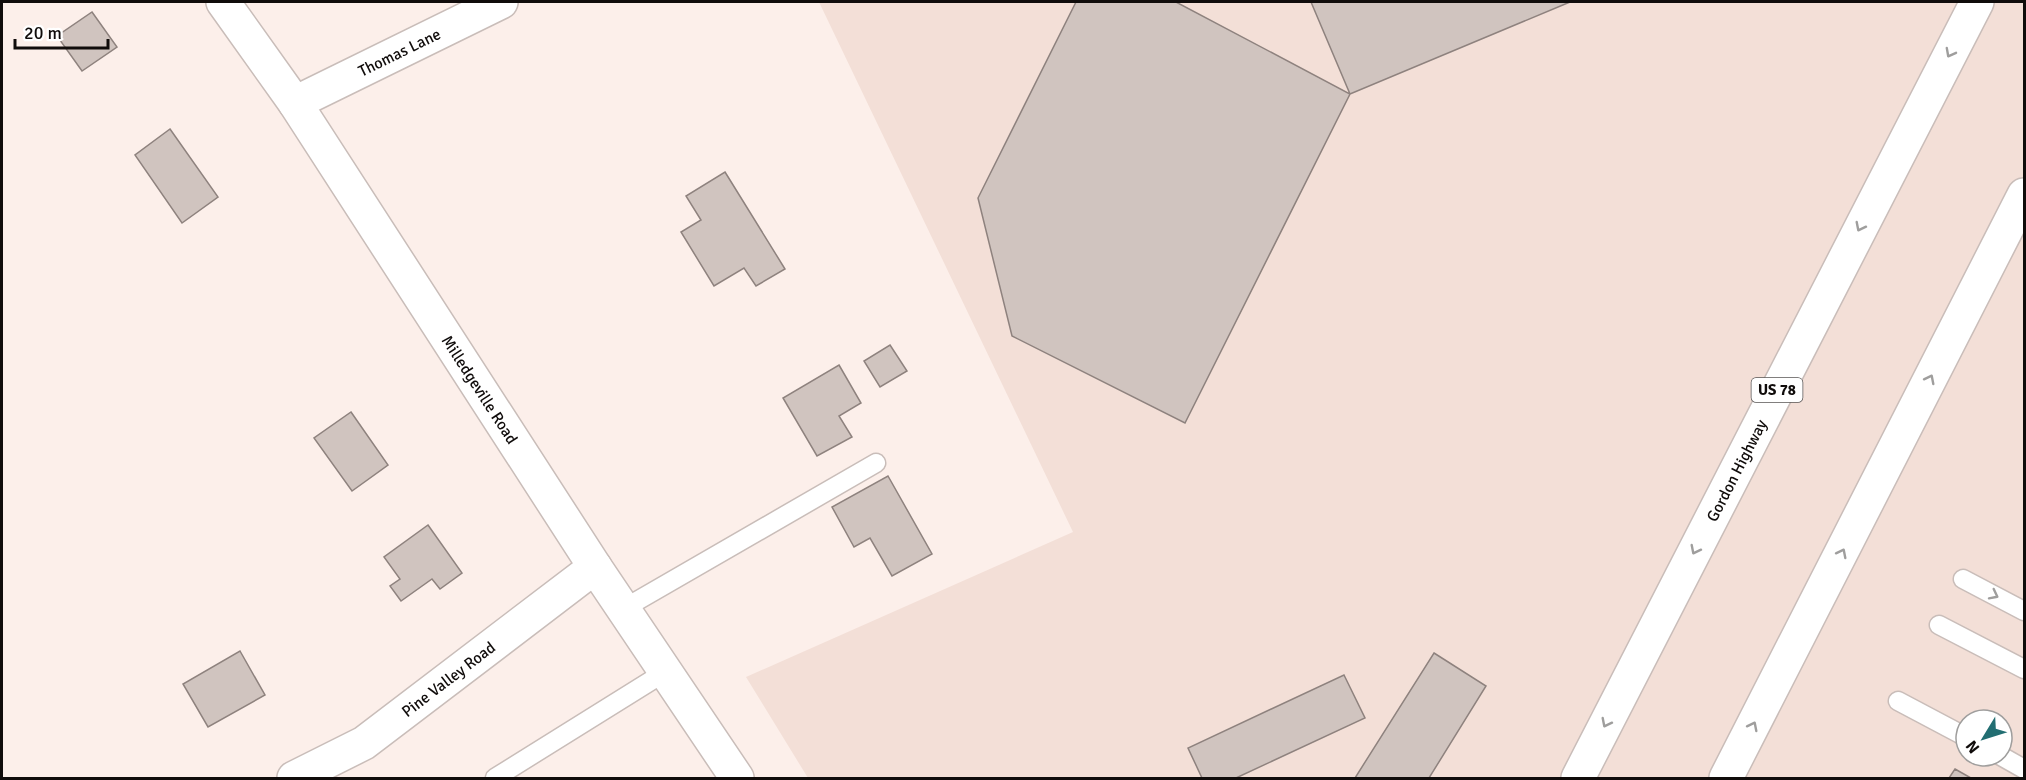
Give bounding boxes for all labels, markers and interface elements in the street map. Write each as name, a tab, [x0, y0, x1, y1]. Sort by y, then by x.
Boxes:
scale bar	[15, 12, 108, 50]
text: 20 m	[24, 22, 62, 44]
street label: Thomas Lane	[355, 24, 444, 81]
one-way arrow	[1946, 47, 1957, 58]
one-way arrow	[1856, 220, 1868, 231]
street label: Milledgeville Road	[437, 332, 522, 448]
one-way arrow	[1923, 375, 1935, 386]
road number: US 78	[1752, 378, 1802, 402]
street label: Gordon Highway	[1703, 416, 1772, 525]
one-way arrow	[1691, 543, 1702, 554]
one-way arrow	[1834, 548, 1846, 559]
one-way arrow	[1987, 588, 1998, 600]
street label: Pine Valley Road	[398, 638, 500, 722]
north arrow	[1954, 708, 2014, 768]
one-way arrow	[1602, 717, 1613, 727]
one-way arrow	[1746, 722, 1757, 733]
text: N	[1962, 736, 1984, 757]

